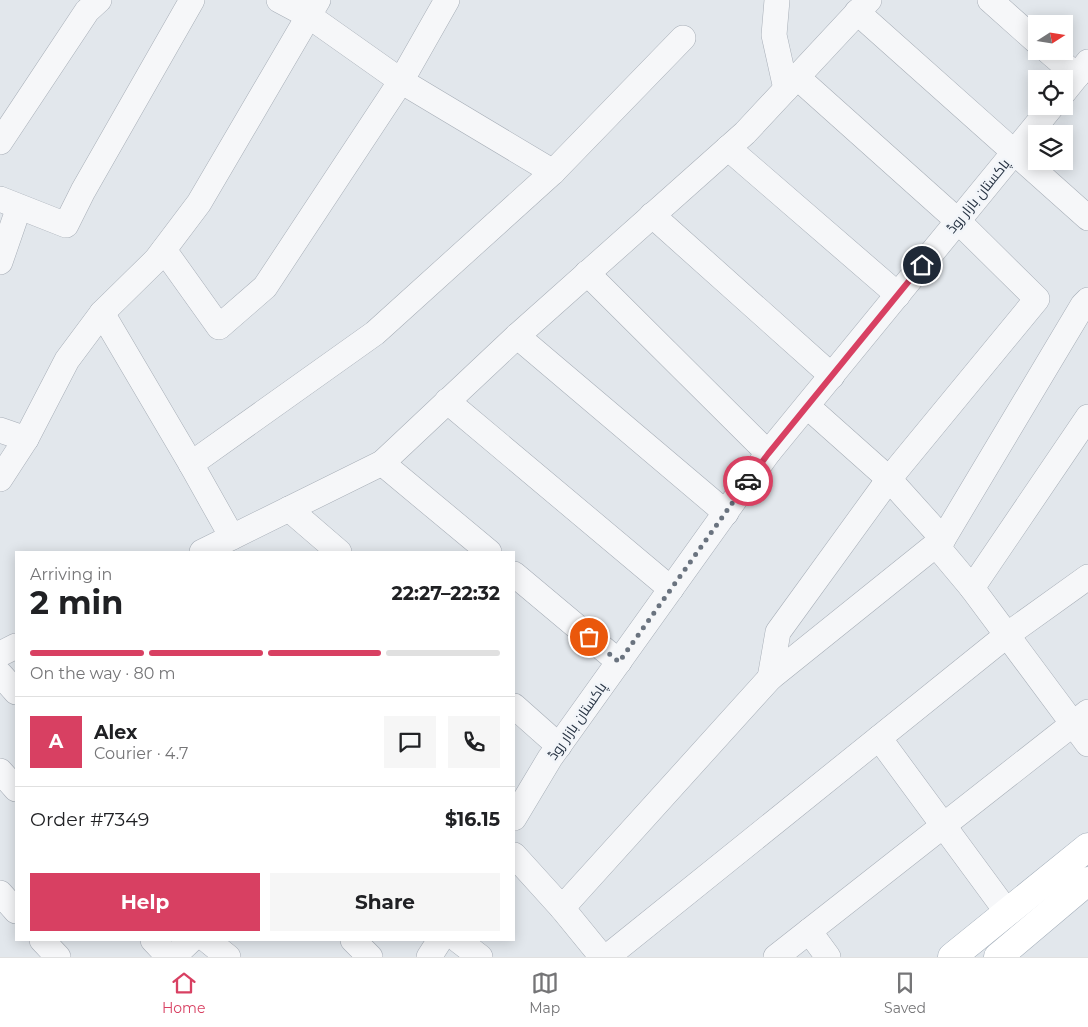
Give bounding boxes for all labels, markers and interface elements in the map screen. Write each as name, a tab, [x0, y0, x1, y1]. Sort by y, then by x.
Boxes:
north arrow	[1028, 15, 1072, 60]
map controls	[1028, 15, 1073, 170]
button: locate	[1028, 70, 1073, 115]
button: layers	[1028, 125, 1073, 170]
street label: پاکستان بازار روڈ	[942, 155, 1014, 238]
pin	[901, 244, 943, 286]
icon: home	[908, 251, 936, 279]
courier	[723, 456, 773, 506]
icon: car	[734, 467, 762, 495]
text: Arriving in	[30, 565, 112, 584]
text: 22:27–22:32	[392, 582, 500, 605]
text: 2 min	[30, 583, 123, 622]
pin	[568, 616, 610, 658]
icon: bag	[575, 623, 603, 651]
text: On the way · 80 m	[30, 664, 176, 683]
street label: پاکستان بازار روڈ	[544, 679, 611, 764]
button: chat	[384, 716, 436, 768]
button: phone	[448, 716, 500, 768]
text: Alex	[94, 721, 137, 744]
text: A	[49, 730, 63, 753]
text: Courier · 4.7	[94, 744, 188, 763]
text: Order #7349	[30, 808, 149, 831]
text: $16.15	[445, 808, 500, 831]
button: Help	[30, 873, 260, 931]
button: Share	[270, 873, 500, 931]
tab: Home	[162, 969, 205, 1017]
tab: Map	[529, 969, 560, 1017]
tab: Saved	[884, 969, 926, 1017]

